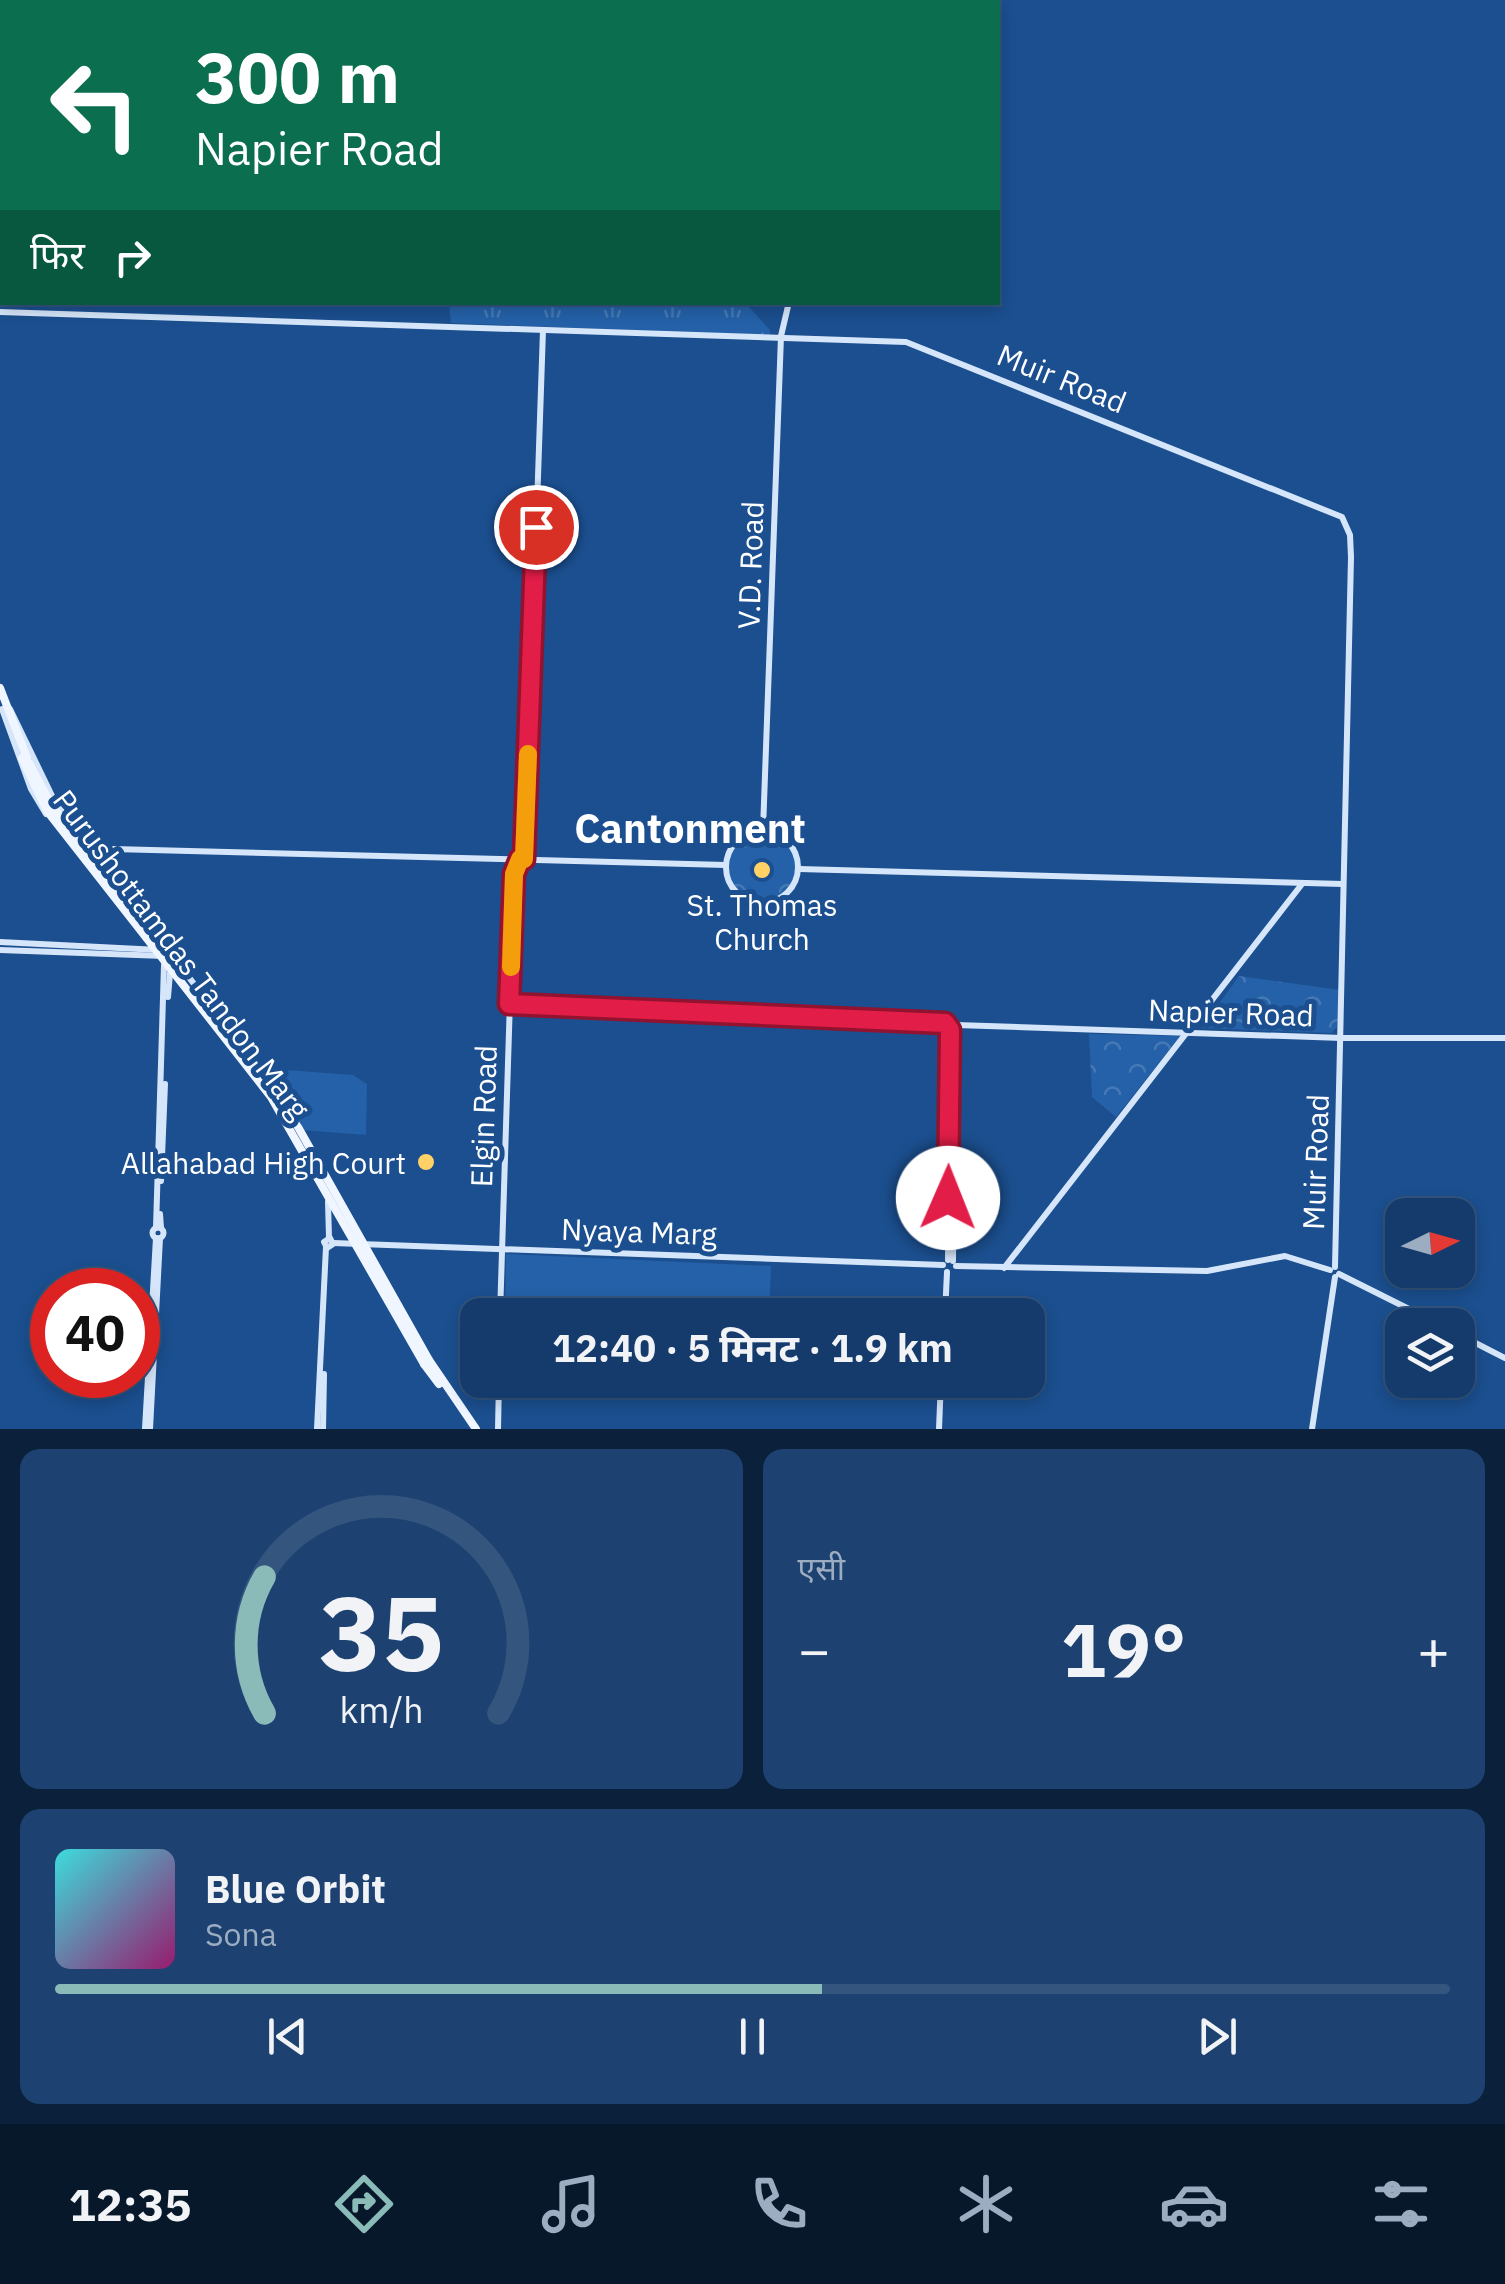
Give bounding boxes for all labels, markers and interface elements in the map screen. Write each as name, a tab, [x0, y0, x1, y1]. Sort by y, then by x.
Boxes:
text: 300 m	[195, 31, 400, 122]
icon: left	[30, 40, 160, 170]
text: Napier Road	[195, 119, 444, 177]
text: फिर	[30, 230, 85, 279]
icon: right	[105, 230, 160, 285]
street label: Muir Road	[992, 334, 1132, 422]
pin	[494, 485, 579, 570]
icon: arrive	[509, 500, 564, 555]
street label: V.D. Road	[728, 500, 772, 630]
street label: Purushottamdas Tandon Marg	[45, 781, 319, 1127]
district label: Cantonment	[574, 802, 806, 854]
marker: St. Thomas Church	[751, 859, 773, 881]
place label: St. Thomas Church	[686, 885, 838, 958]
street label: Napier Road	[1148, 990, 1314, 1034]
street label: Elgin Road	[461, 1044, 505, 1188]
street label: Muir Road	[1293, 1093, 1337, 1231]
place label: Allahabad High Court	[121, 1143, 406, 1182]
position arrow	[896, 1146, 1000, 1250]
marker: Allahabad High Court	[415, 1151, 437, 1173]
north arrow	[1385, 1198, 1475, 1288]
map controls	[1385, 1198, 1475, 1398]
street label: Nyaya Marg	[560, 1209, 718, 1253]
speed limit sign: 40	[30, 1268, 160, 1398]
button: layers	[1385, 1308, 1475, 1398]
text: 12:40 · 5 मिनट · 1.9 km	[552, 1323, 953, 1372]
text: एसी	[798, 1547, 845, 1589]
text: 35	[319, 1564, 444, 1700]
text: 19°	[1061, 1600, 1186, 1698]
text: −	[798, 1614, 831, 1685]
text: +	[1417, 1614, 1450, 1685]
text: km/h	[339, 1686, 423, 1733]
text: Blue Orbit	[205, 1864, 386, 1913]
text: Sona	[205, 1913, 277, 1955]
icon: previous	[260, 2009, 315, 2064]
icon: pause	[725, 2009, 780, 2064]
icon: next	[1190, 2009, 1245, 2064]
icon: directions	[329, 2169, 399, 2239]
icon: music	[536, 2169, 606, 2239]
icon: phone	[744, 2169, 814, 2239]
icon: climate	[951, 2169, 1021, 2239]
icon: car	[1159, 2169, 1229, 2239]
icon: filters	[1366, 2169, 1436, 2239]
text: 12:35	[69, 2175, 192, 2233]

